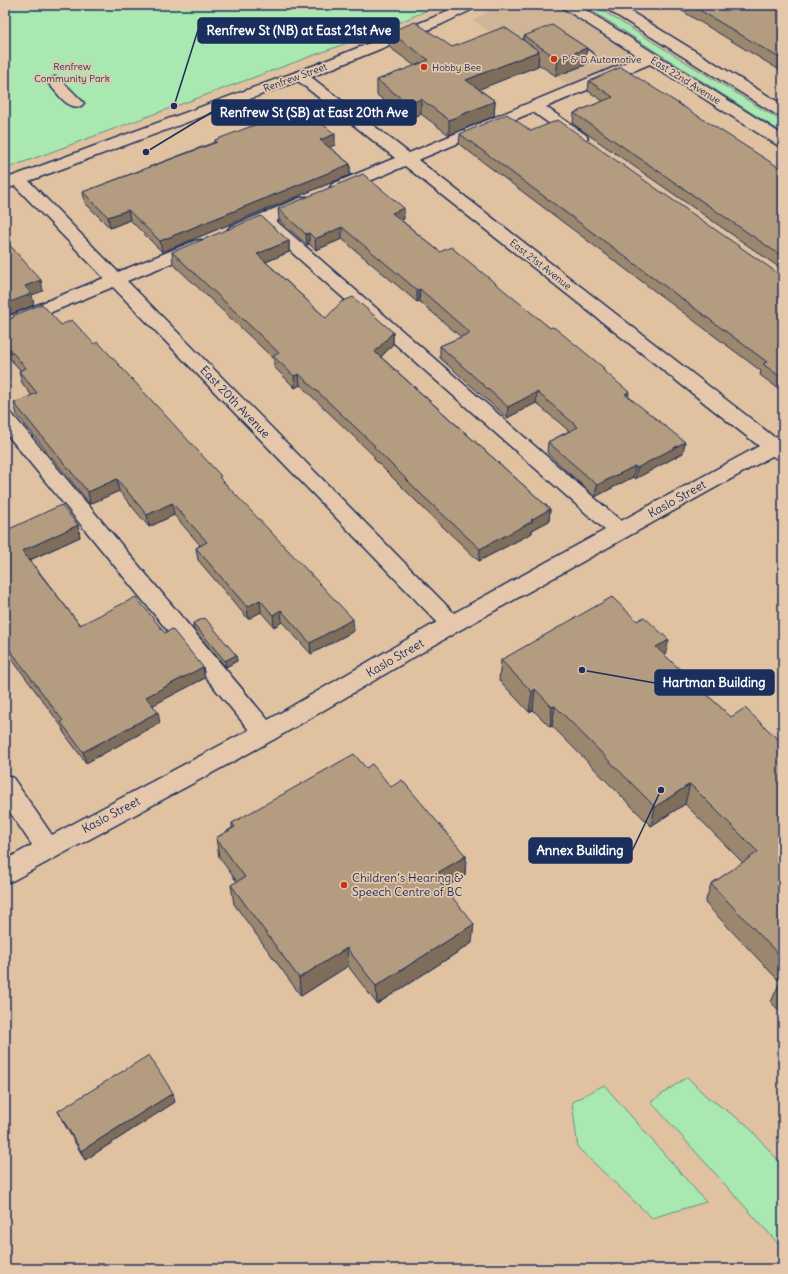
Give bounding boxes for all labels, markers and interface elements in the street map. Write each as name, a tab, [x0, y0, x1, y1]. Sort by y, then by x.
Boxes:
callout: Renfrew St (NB) at East 21st Ave	[198, 18, 399, 43]
text: Renfrew St (NB) at East 21st Ave	[206, 22, 392, 39]
place label: P & D Automotive	[562, 53, 641, 66]
marker: P & D Automotive	[549, 54, 559, 64]
street label: East 22nd Avenue	[648, 54, 723, 107]
park label: Renfrew Community Park	[34, 60, 110, 85]
street label: Renfrew Street	[262, 60, 329, 95]
place label: Hobby Bee	[432, 61, 481, 74]
marker: Hobby Bee	[419, 62, 429, 72]
callout: Renfrew St (SB) at East 20th Ave	[212, 100, 416, 125]
text: Renfrew St (SB) at East 20th Ave	[220, 104, 408, 121]
street label: East 21st Avenue	[507, 236, 574, 293]
street label: East 20th Avenue	[197, 362, 274, 441]
street label: Kaslo Street	[645, 476, 708, 521]
street label: Kaslo Street	[363, 635, 426, 680]
callout: Hartman Building	[655, 670, 774, 695]
text: Hartman Building	[662, 674, 766, 691]
street label: Kaslo Street	[79, 793, 143, 836]
callout: Annex Building	[529, 838, 632, 863]
text: Annex Building	[536, 842, 624, 859]
place label: Children’s Hearing & Speech Centre of BC	[352, 870, 463, 899]
marker: Children’s Hearing & Speech Centre of BC	[339, 880, 349, 890]

